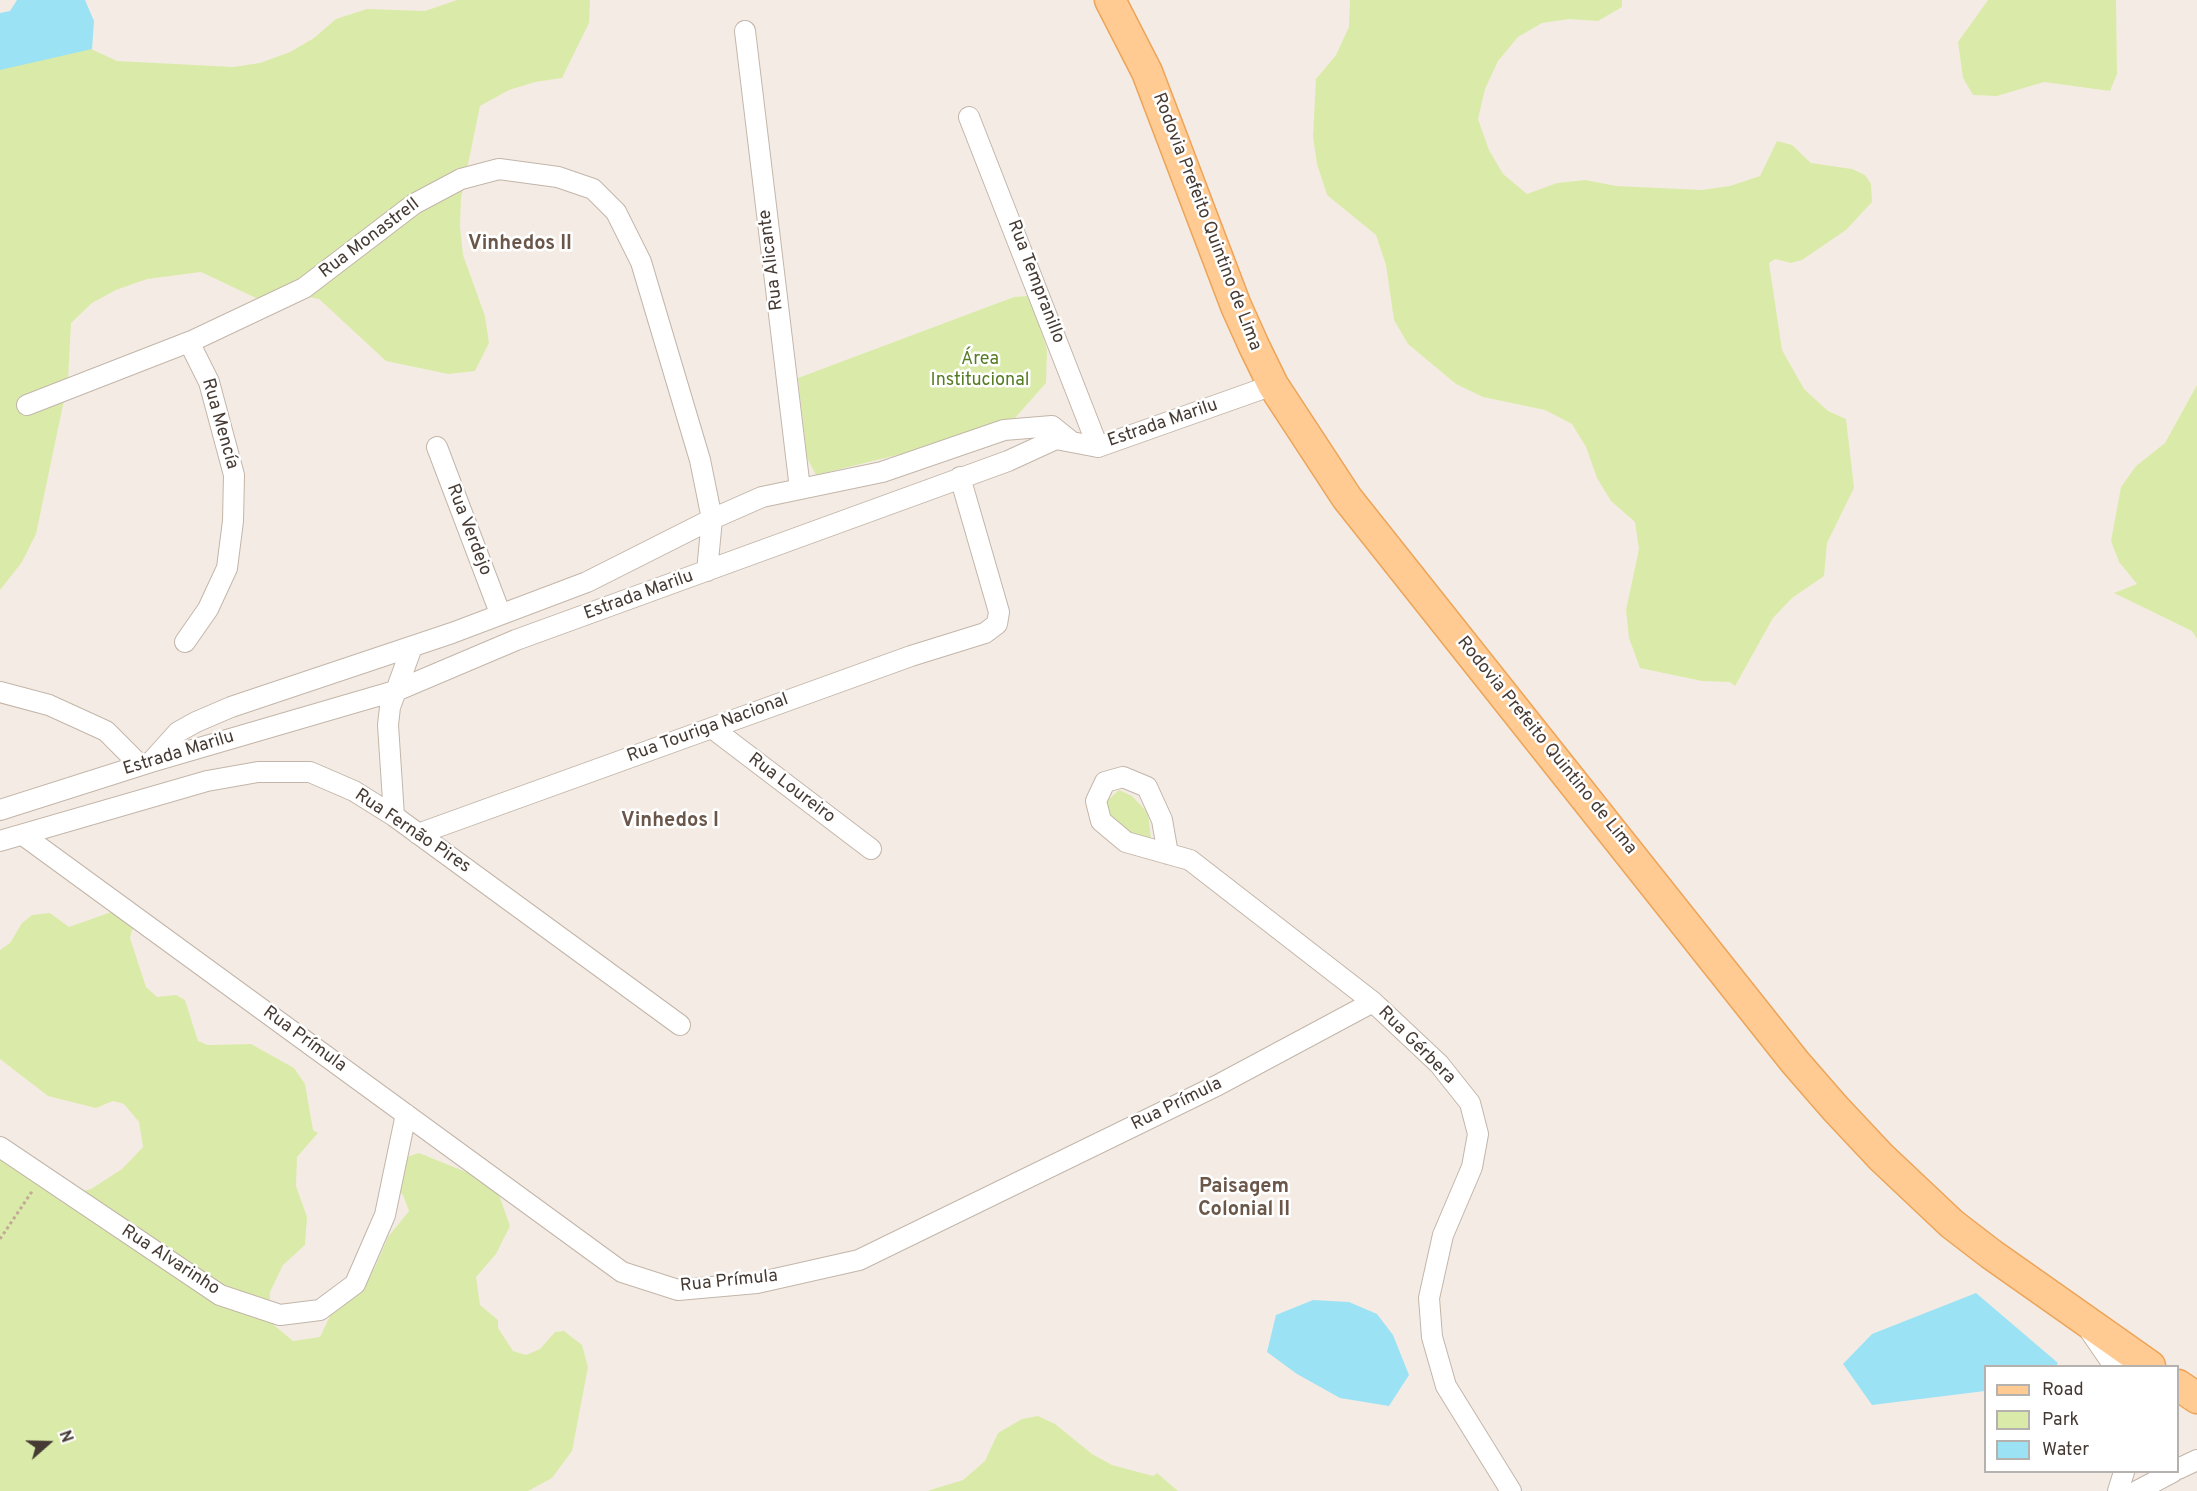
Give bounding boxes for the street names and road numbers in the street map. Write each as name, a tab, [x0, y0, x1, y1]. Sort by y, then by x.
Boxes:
street label: Rodovia Prefeito Quintino de Lima	[1147, 90, 1265, 354]
street label: Rua Monastrell	[316, 194, 424, 284]
street label: Rua Alicante	[755, 208, 789, 312]
street label: Rua Tempranillo	[1002, 217, 1068, 347]
street label: Rua Mencía	[196, 376, 242, 472]
street label: Estrada Marilu	[1105, 395, 1221, 453]
street label: Rua Verdejo	[441, 481, 495, 579]
street label: Estrada Marilu	[581, 566, 697, 626]
street label: Rodovia Prefeito Quintino de Lima	[1451, 633, 1641, 859]
street label: Rua Touriga Nacional	[624, 690, 792, 768]
street label: Estrada Marilu	[121, 727, 237, 781]
street label: Rua Loureiro	[743, 749, 839, 829]
street label: Rua Fernão Pires	[350, 785, 474, 879]
street label: Rua Prímula	[258, 1002, 350, 1078]
street label: Rua Gérbera	[1373, 1003, 1459, 1089]
street label: Rua Prímula	[1128, 1074, 1226, 1136]
street label: Rua Alvarinho	[117, 1221, 223, 1301]
street label: Rua Prímula	[679, 1266, 779, 1298]

